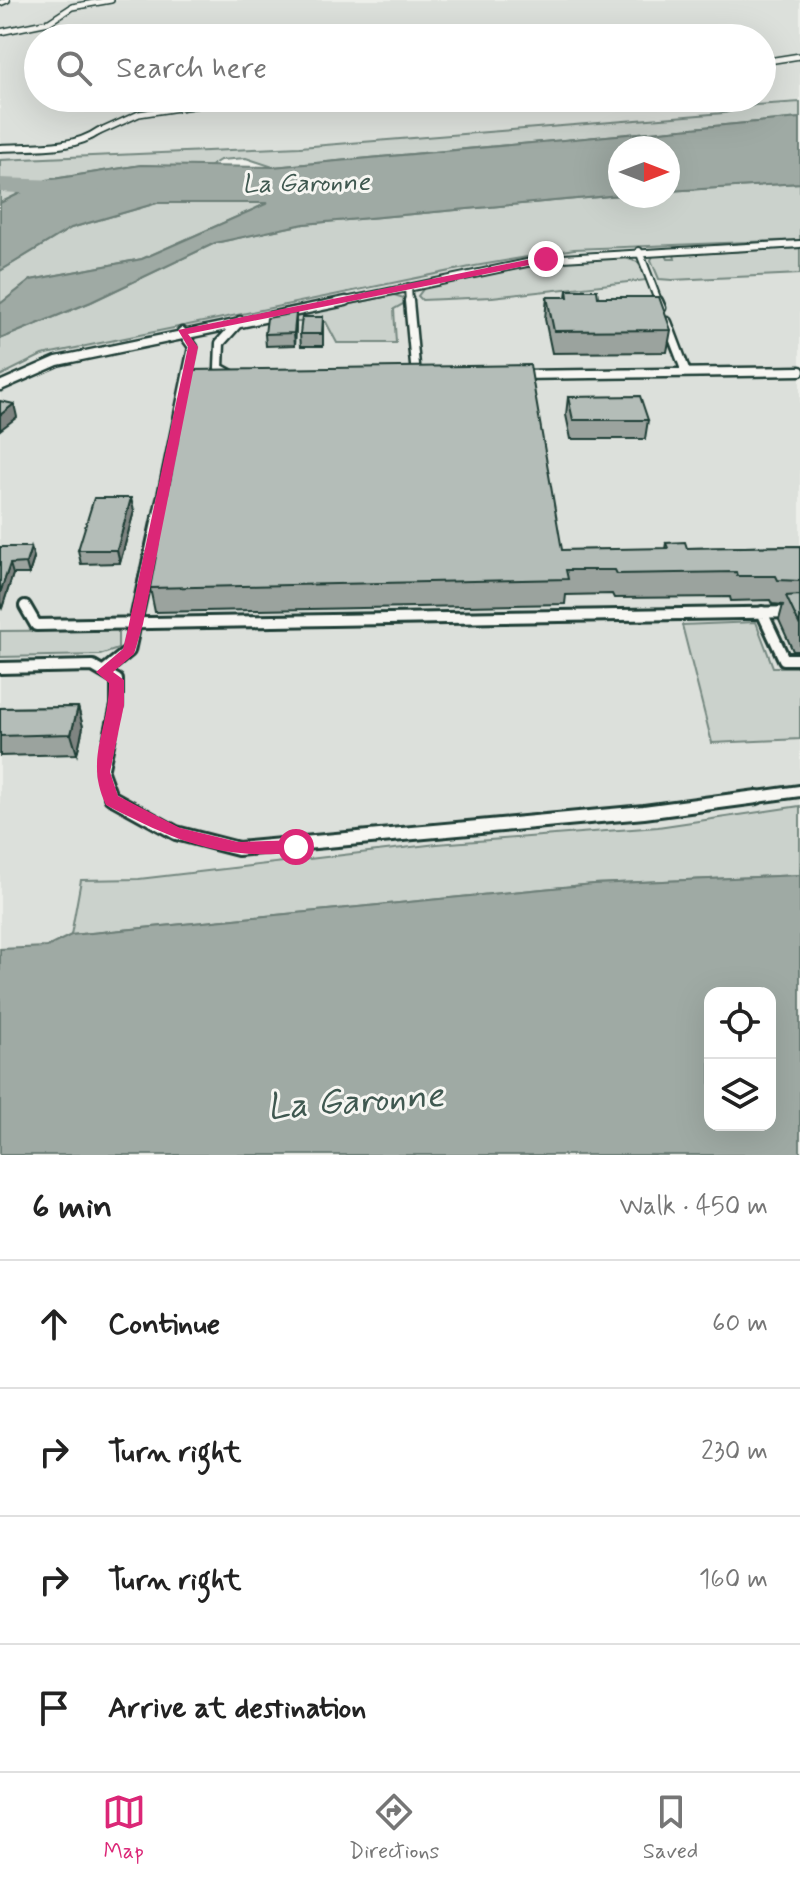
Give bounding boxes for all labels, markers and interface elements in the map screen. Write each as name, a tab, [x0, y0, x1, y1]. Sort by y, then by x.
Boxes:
search box	[24, 24, 776, 112]
icon: search	[52, 46, 96, 90]
text: Search here	[116, 49, 267, 88]
north arrow	[608, 136, 680, 208]
water label: La Garonne	[242, 166, 371, 202]
route end	[528, 241, 564, 277]
route start	[278, 829, 314, 865]
map controls	[704, 987, 776, 1131]
button: locate	[704, 987, 776, 1059]
button: layers	[704, 1059, 776, 1131]
water label: La Garonne	[265, 1073, 446, 1132]
text: 6 min	[32, 1185, 112, 1230]
text: Walk · 450 m	[619, 1190, 768, 1224]
icon: ahead	[32, 1302, 76, 1346]
text: Continue	[108, 1305, 220, 1344]
text: 60 m	[712, 1307, 768, 1341]
icon: right	[32, 1430, 76, 1474]
text: Turn right	[108, 1433, 241, 1472]
text: 230 m	[701, 1435, 768, 1469]
icon: right	[32, 1558, 76, 1602]
text: Turn right	[108, 1561, 241, 1600]
text: 160 m	[699, 1563, 768, 1597]
icon: arrive	[32, 1686, 76, 1730]
text: Arrive at destination	[108, 1689, 366, 1728]
tab: Map	[102, 1790, 146, 1866]
tab: Directions	[349, 1790, 439, 1866]
tab: Saved	[643, 1790, 698, 1866]

